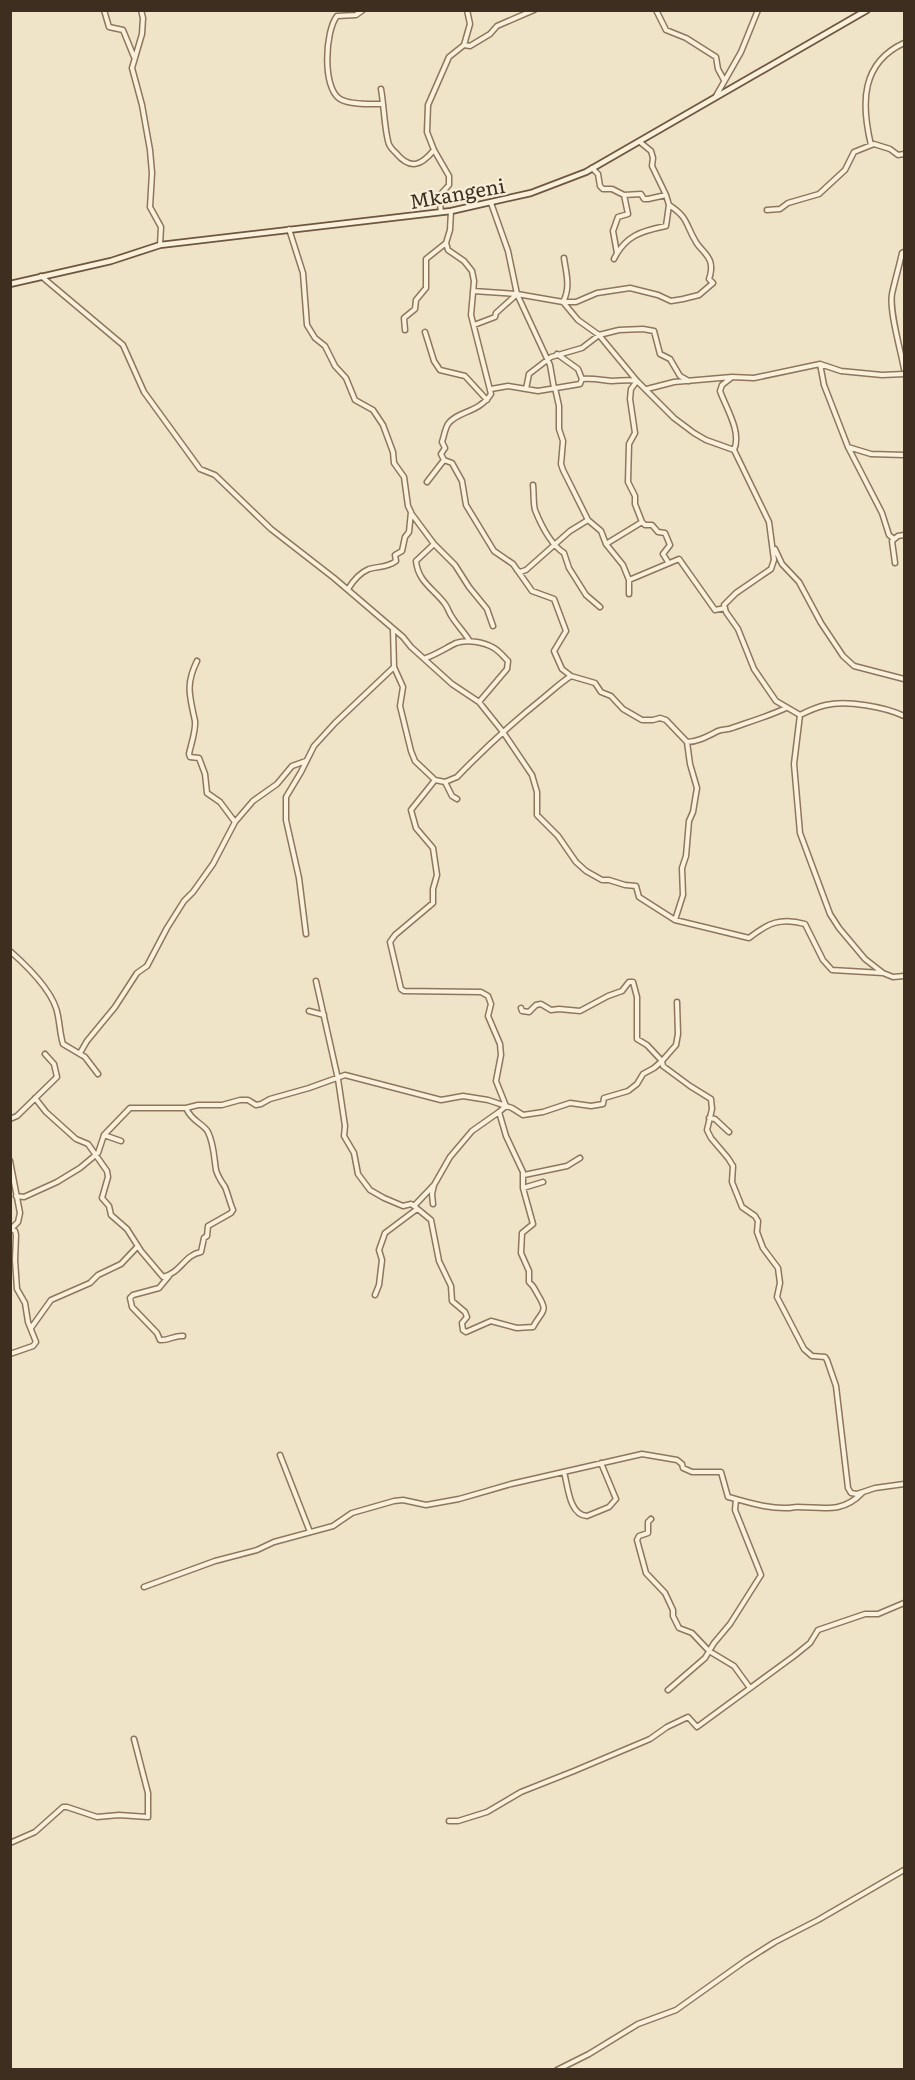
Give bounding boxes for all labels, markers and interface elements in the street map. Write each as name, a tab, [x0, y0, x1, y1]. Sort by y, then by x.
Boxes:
street label: Mkangeni	[407, 169, 507, 215]

